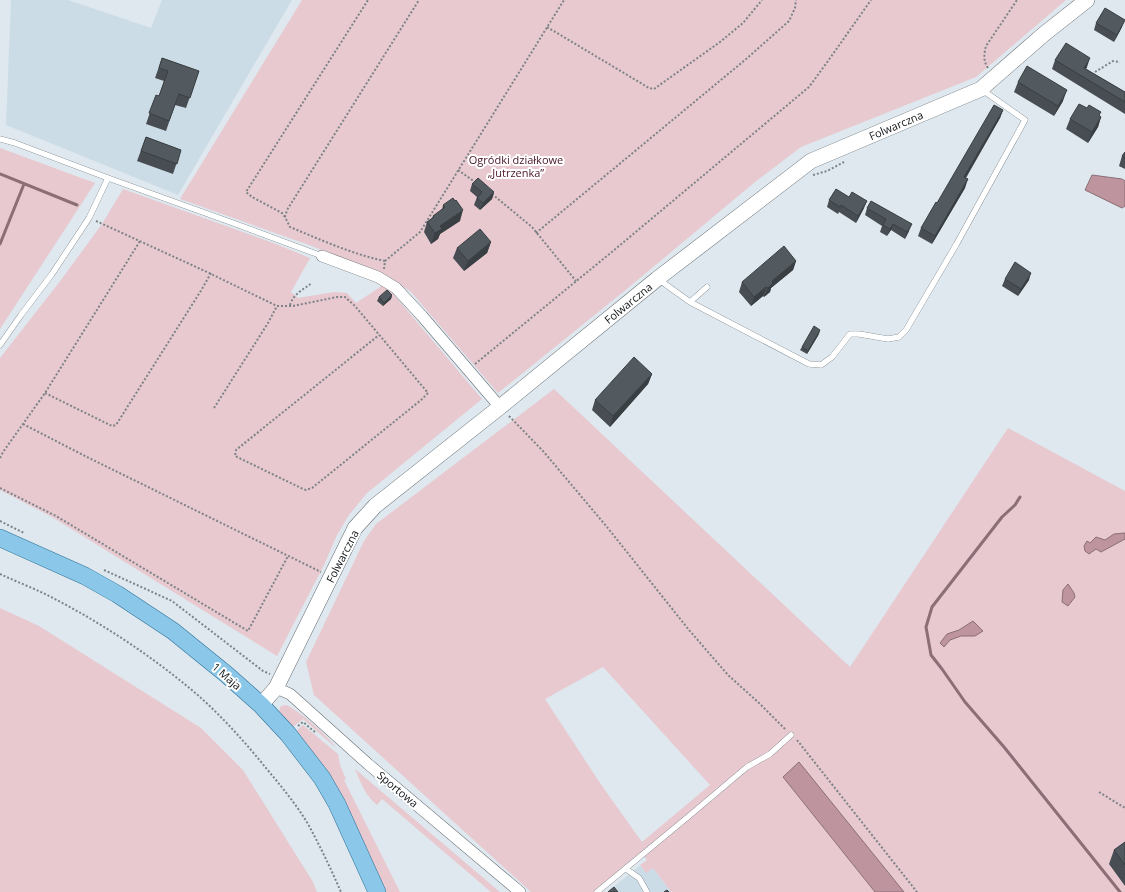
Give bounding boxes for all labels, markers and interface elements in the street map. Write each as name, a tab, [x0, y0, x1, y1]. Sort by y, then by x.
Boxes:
street label: Folwarczna	[867, 107, 925, 143]
park label: Ogródki działkowe „Jutrzenka”	[469, 152, 563, 180]
street label: Folwarczna	[601, 279, 655, 327]
street label: Folwarczna	[322, 527, 362, 585]
street label: 1 Maja	[209, 659, 245, 693]
street label: Sportowa	[374, 767, 422, 811]

